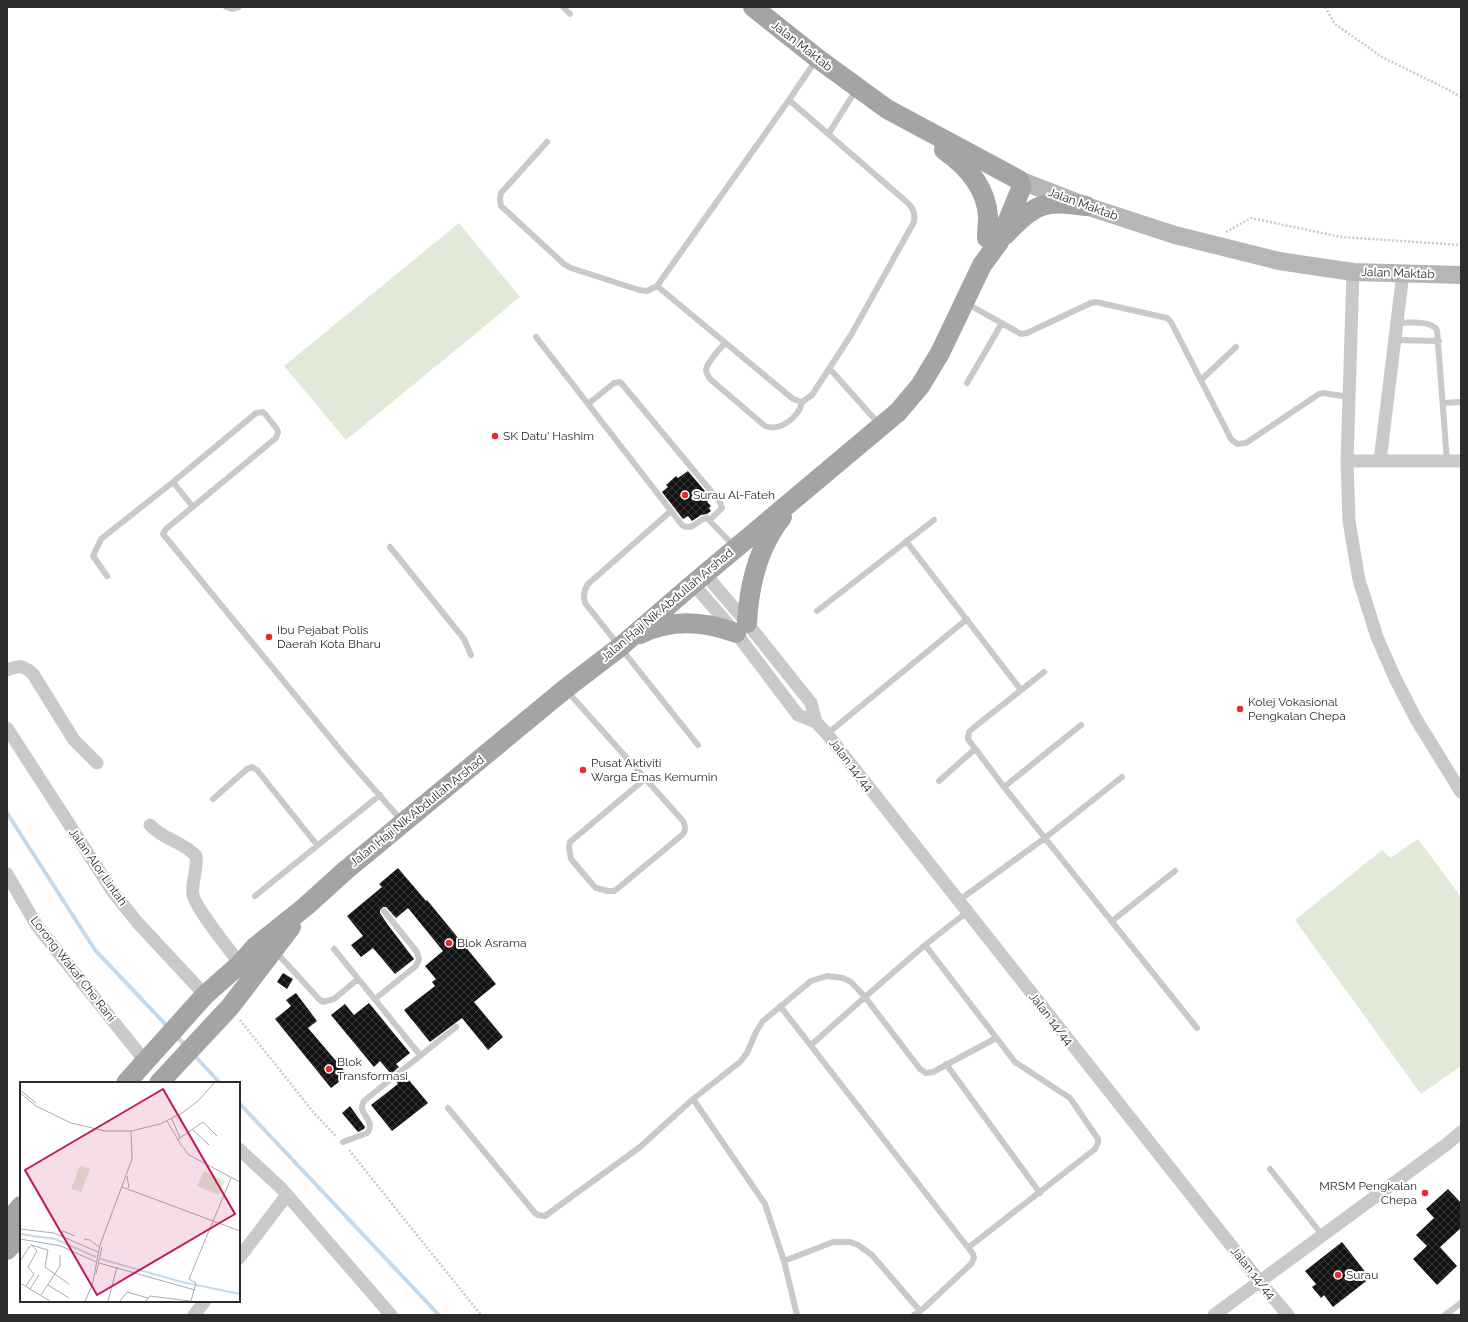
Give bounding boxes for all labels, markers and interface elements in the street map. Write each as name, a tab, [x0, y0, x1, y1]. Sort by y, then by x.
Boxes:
street label: Jalan Maktab	[769, 18, 835, 74]
street label: Jalan Maktab	[1046, 185, 1120, 223]
street label: Jalan Maktab	[1361, 265, 1435, 281]
place label: SK Datu' Hashim	[503, 429, 594, 443]
marker: SK Datu' Hashim	[490, 431, 500, 441]
place label: Surau Al-Fateh	[693, 488, 775, 502]
marker: Surau Al-Fateh	[680, 490, 690, 500]
street label: Jalan Haji Nik Abdullah Arshad	[598, 545, 736, 665]
place label: Ibu Pejabat Polis Daerah Kota Bharu	[277, 623, 381, 651]
marker: Ibu Pejabat Polis Daerah Kota Bharu	[264, 632, 274, 642]
place label: Kolej Vokasional Pengkalan Chepa	[1248, 695, 1346, 723]
marker: Kolej Vokasional Pengkalan Chepa	[1235, 704, 1245, 714]
street label: Jalan 14/44	[826, 736, 876, 794]
street label: Jalan Haji Nik Abdullah Arshad	[347, 752, 487, 870]
place label: Pusat Aktiviti Warga Emas Kemumin	[591, 756, 717, 784]
marker: Pusat Aktiviti Warga Emas Kemumin	[578, 765, 588, 775]
street label: Jalan Alor Lintah	[66, 826, 130, 908]
street label: Lorong Wakaf Che Rani	[28, 914, 118, 1024]
place label: Blok Asrama	[457, 936, 527, 950]
marker: Blok Asrama	[444, 938, 454, 948]
street label: Jalan 14/44	[1026, 990, 1076, 1048]
place label: Blok Transformasi	[337, 1055, 408, 1083]
marker: Blok Transformasi	[324, 1064, 334, 1074]
inset map	[20, 1082, 240, 1302]
place label: MRSM Pengkalan Chepa	[1319, 1179, 1417, 1207]
marker: MRSM Pengkalan Chepa	[1420, 1188, 1430, 1198]
street label: Jalan 14/44	[1228, 1244, 1279, 1302]
place label: Surau	[1346, 1268, 1378, 1282]
marker: Surau	[1333, 1270, 1343, 1280]

